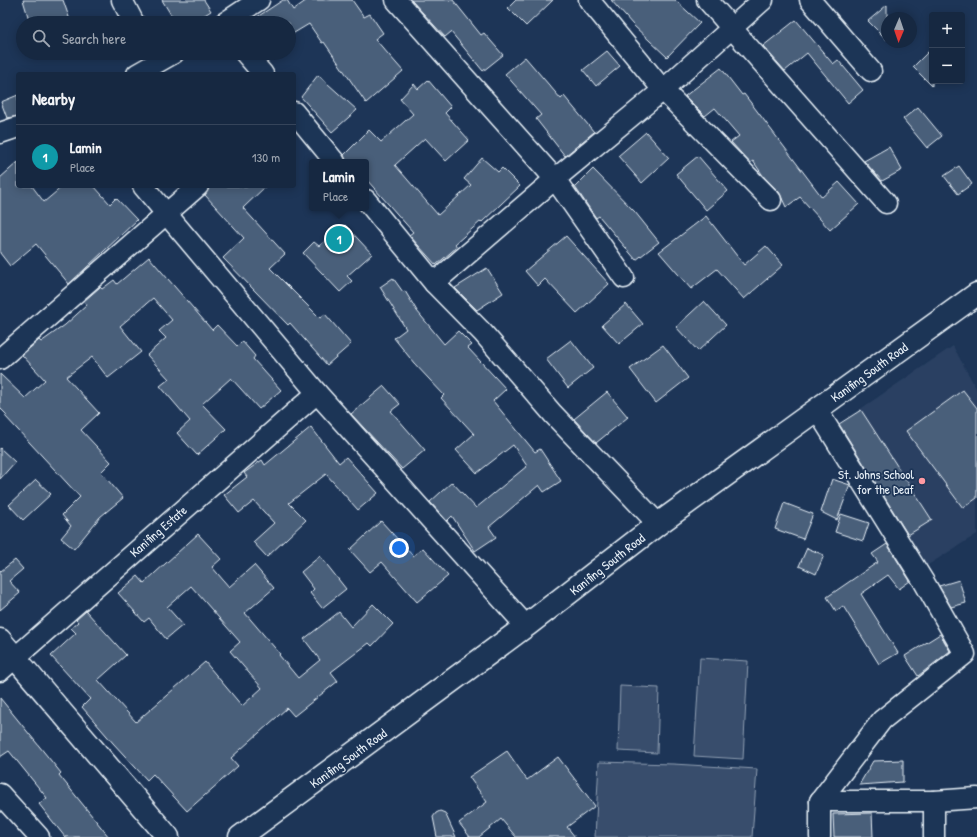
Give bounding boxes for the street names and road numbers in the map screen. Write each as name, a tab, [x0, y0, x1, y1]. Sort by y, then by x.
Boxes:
street label: Kanifing South Road	[827, 338, 911, 406]
street label: Kanifing Estate	[125, 501, 191, 561]
street label: Kanifing South Road	[566, 529, 648, 599]
street label: Kanifing South Road	[306, 724, 390, 792]

